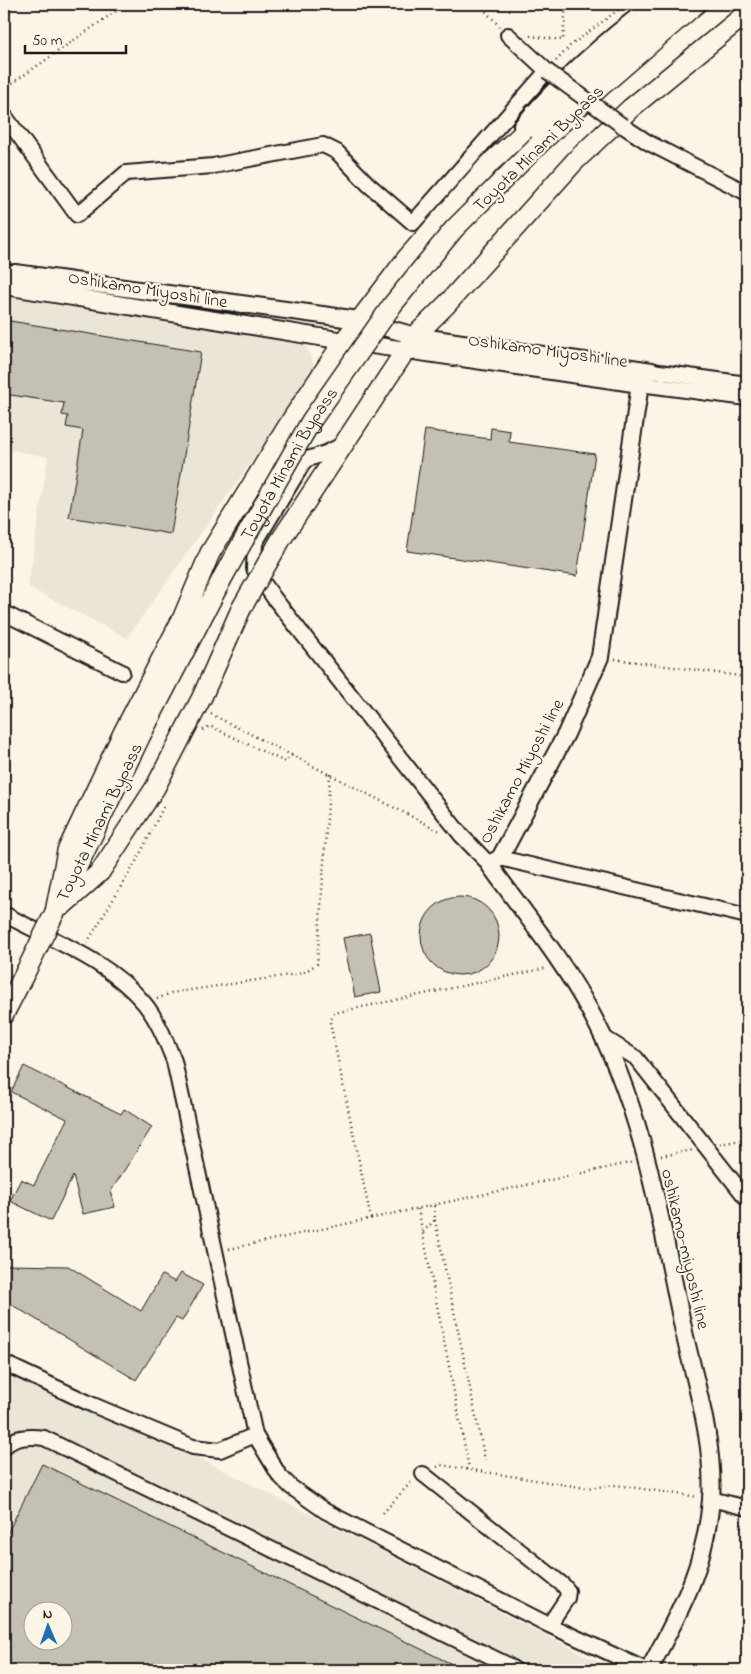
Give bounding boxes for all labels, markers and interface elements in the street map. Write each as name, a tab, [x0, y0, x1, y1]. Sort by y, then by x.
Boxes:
scale bar	[25, 22, 126, 54]
text: 50 m	[32, 30, 63, 52]
street label: Toyota Minami Bypass	[468, 80, 611, 219]
street label: Oshikamo Miyoshi line	[66, 266, 230, 317]
street label: Oshikamo Miyoshi line	[466, 328, 630, 376]
street label: Toyota Minami Bypass	[235, 383, 346, 546]
street label: Oshikamo Miyoshi line	[474, 694, 572, 849]
street label: Toyota Minami Bypass	[51, 739, 151, 907]
street label: oshikamo-miyoshi line	[653, 1167, 715, 1333]
north arrow	[22, 1602, 72, 1652]
text: N	[43, 1604, 53, 1625]

